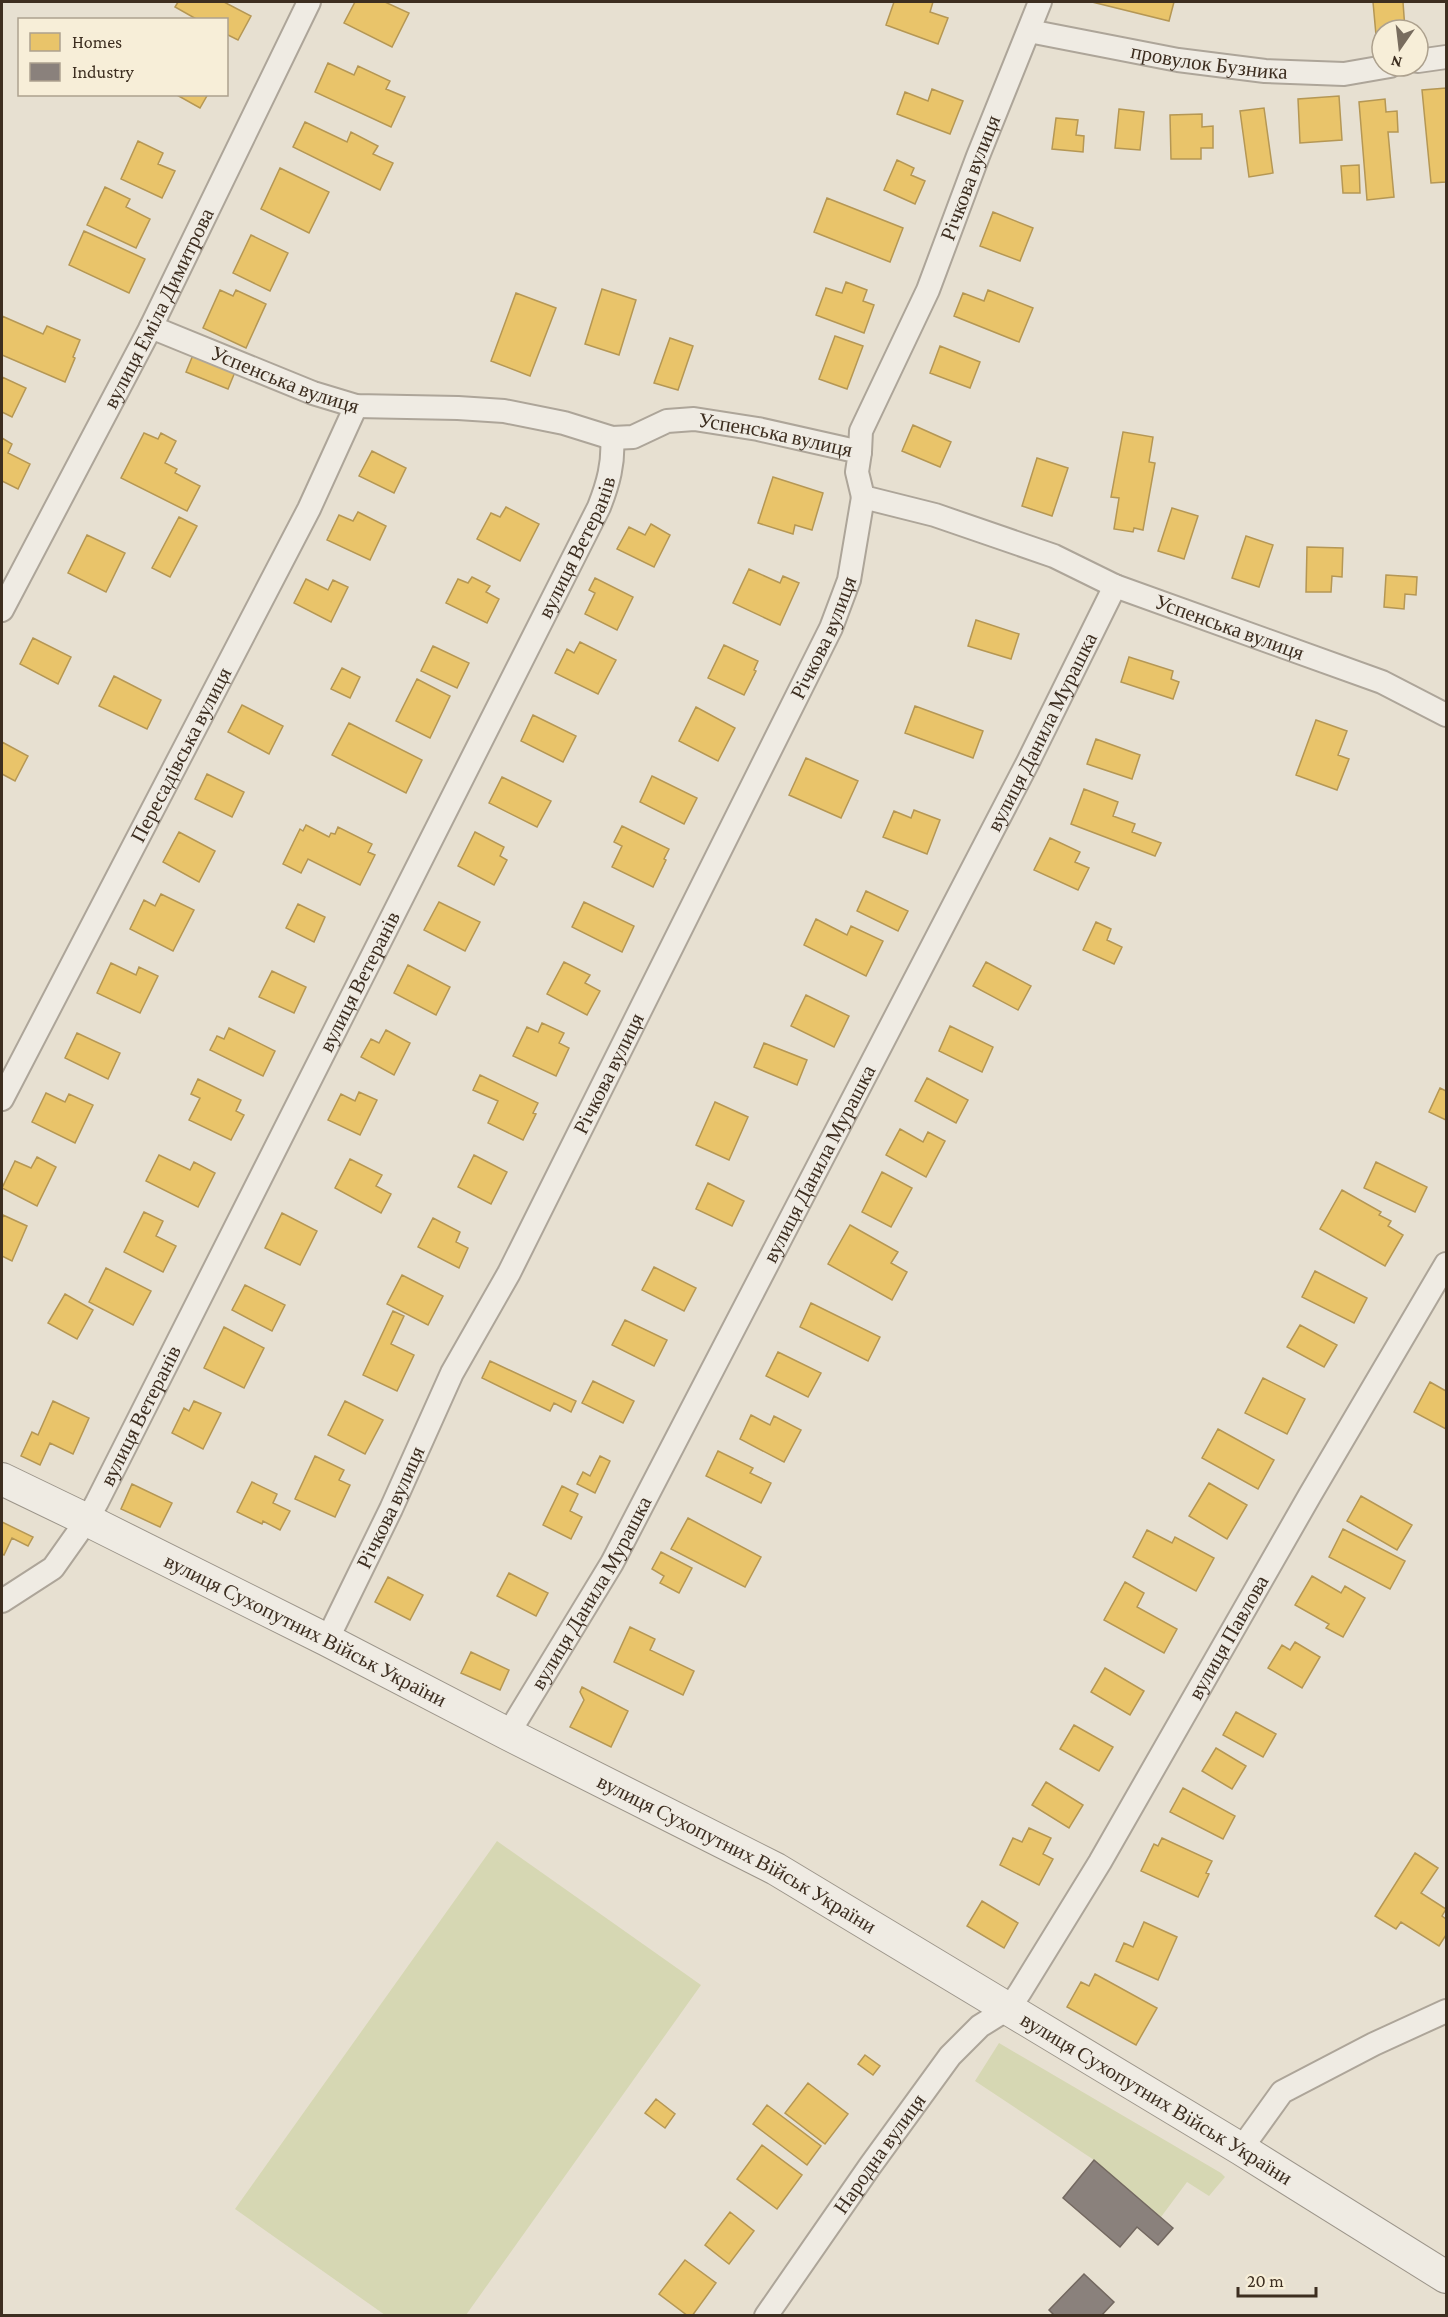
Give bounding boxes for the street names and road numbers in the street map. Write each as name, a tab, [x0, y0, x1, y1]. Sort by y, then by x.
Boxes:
street label: провулок Бузника	[1129, 39, 1289, 84]
street label: Річкова вулиця	[936, 111, 1005, 244]
street label: вулиця Еміла Димитрова	[98, 204, 219, 412]
street label: Успенська вулиця	[207, 341, 362, 418]
street label: Успенська вулиця	[696, 408, 855, 462]
street label: вулиця Ветеранів	[533, 474, 620, 622]
street label: Річкова вулиця	[785, 573, 861, 703]
street label: Успенська вулиця	[1151, 589, 1308, 665]
street label: вулиця Данила Мурашка	[982, 628, 1102, 835]
street label: Пересадівська вулиця	[126, 663, 237, 846]
street label: вулиця Ветеранів	[314, 907, 405, 1056]
street label: Річкова вулиця	[568, 1009, 649, 1138]
street label: вулиця Данила Мурашка	[758, 1060, 881, 1267]
street label: вулиця Ветеранів	[95, 1341, 186, 1490]
street label: Річкова вулиця	[352, 1442, 430, 1573]
street label: вулиця Данила Мурашка	[526, 1492, 657, 1694]
street label: вулиця Сухопутних Військ України	[160, 1549, 450, 1712]
street label: вулиця Павлова	[1184, 1570, 1274, 1704]
street label: вулиця Сухопутних Військ України	[594, 1769, 881, 1938]
street label: вулиця Сухопутних Військ України	[1016, 2007, 1297, 2190]
street label: Народна вулиця	[829, 2089, 931, 2218]

